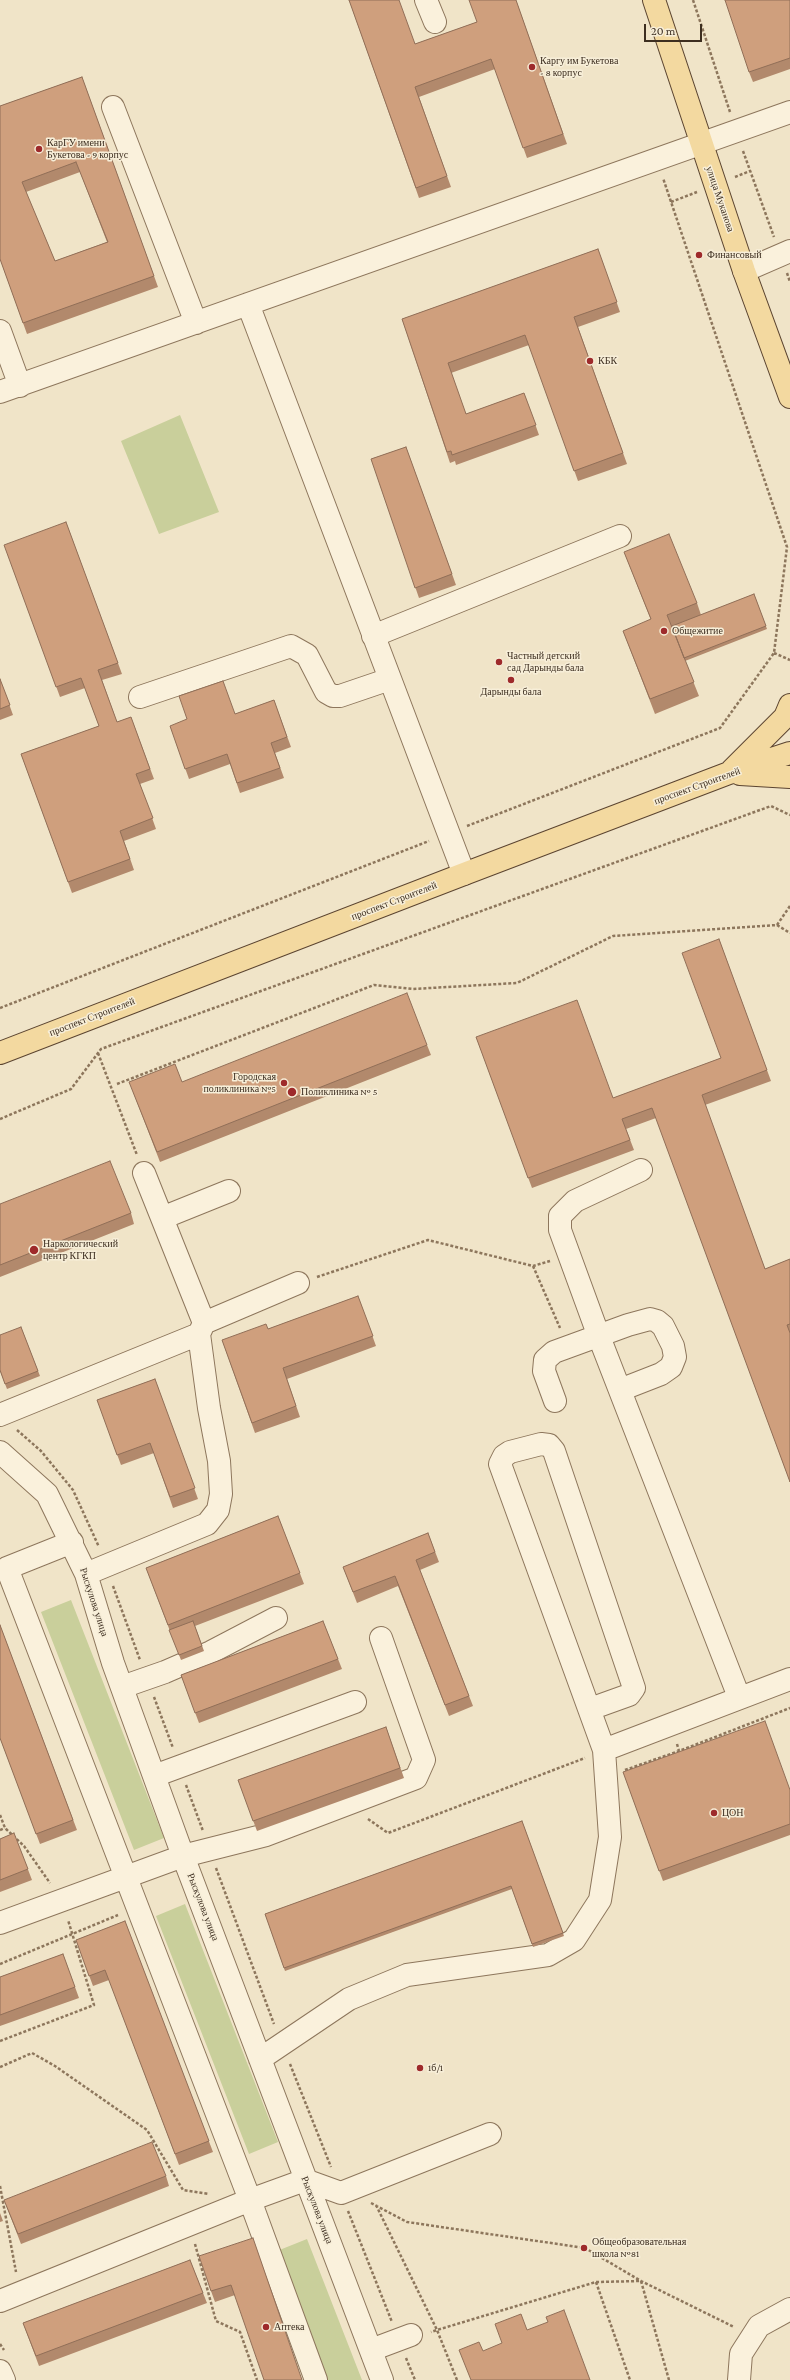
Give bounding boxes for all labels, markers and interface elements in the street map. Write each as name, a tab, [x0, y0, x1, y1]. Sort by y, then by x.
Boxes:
scale bar	[646, 16, 704, 42]
text: 20 m	[651, 24, 675, 38]
place label: Каргу им Букетова - 8 корпус	[540, 55, 618, 78]
marker: Каргу им Букетова - 8 корпус	[527, 62, 537, 72]
place label: КарГУ имени Букетова - 9 корпус	[47, 137, 128, 160]
marker: КарГУ имени Букетова - 9 корпус	[34, 144, 44, 154]
street label: улица Муканова	[703, 165, 737, 233]
place label: Финансовый	[707, 249, 762, 261]
marker: Финансовый	[694, 250, 704, 260]
place label: КБК	[598, 355, 617, 367]
marker: КБК	[585, 356, 595, 366]
place label: Общежитие	[672, 625, 723, 637]
marker: Общежитие	[659, 626, 669, 636]
place label: Частный детский сад Дарынды бала	[507, 650, 584, 674]
marker: Частный детский сад Дарынды бала	[494, 657, 504, 667]
marker: Дарынды бала	[506, 675, 516, 685]
place label: Дарынды бала	[480, 686, 542, 698]
street label: проспект Строителей	[652, 765, 742, 807]
street label: проспект Строителей	[349, 879, 439, 923]
street label: проспект Строителей	[47, 995, 137, 1039]
place label: Городская поликлиника №5	[203, 1071, 276, 1094]
marker: Городская поликлиника №5	[279, 1078, 289, 1088]
marker: Поликлиника № 5	[286, 1086, 298, 1098]
place label: Поликлиника № 5	[301, 1086, 377, 1098]
place label: Наркологический центр КГКП	[43, 1238, 118, 1262]
marker: Наркологический центр КГКП	[28, 1244, 40, 1256]
street label: Рыскулова улица	[77, 1566, 111, 1638]
place label: ЦОН	[722, 1807, 744, 1819]
marker: ЦОН	[709, 1808, 719, 1818]
street label: Рыскулова улица	[185, 1871, 221, 1943]
place label: 1б/1	[428, 2062, 443, 2074]
marker: 1б/1	[415, 2063, 425, 2073]
street label: Рыскулова улица	[299, 2174, 335, 2246]
place label: Общеобразовательная школа №81	[592, 2236, 686, 2260]
marker: Общеобразовательная школа №81	[579, 2243, 589, 2253]
place label: Аптека	[274, 2321, 305, 2333]
marker: Аптека	[261, 2322, 271, 2332]

